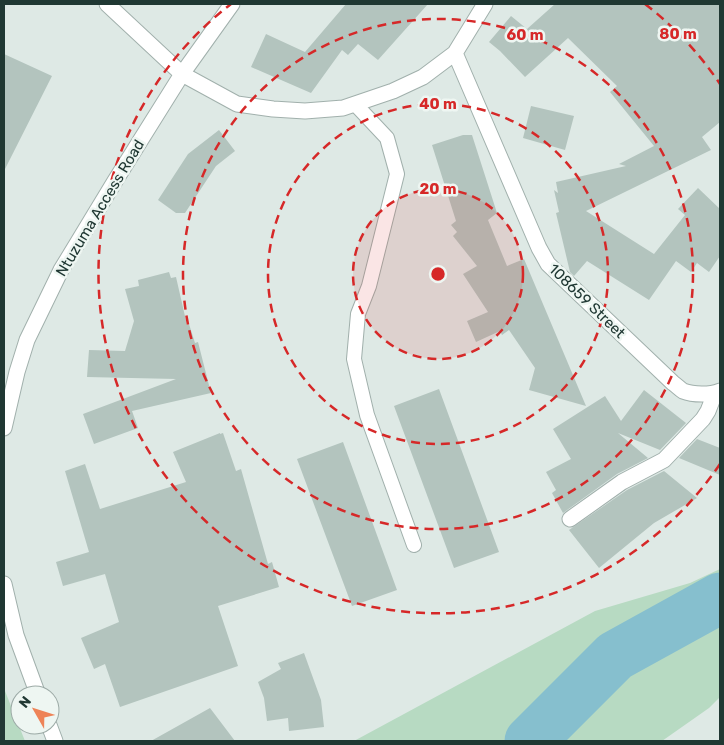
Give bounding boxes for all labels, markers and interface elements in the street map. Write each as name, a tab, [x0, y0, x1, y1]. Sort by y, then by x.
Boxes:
text: 80 m	[659, 25, 697, 43]
text: 60 m	[507, 26, 543, 44]
text: 40 m	[419, 95, 457, 113]
street label: Ntuzuma Access Road	[52, 136, 148, 280]
text: 20 m	[420, 180, 456, 198]
street label: 108659 Street	[545, 260, 629, 342]
centre of rings	[429, 265, 447, 283]
north arrow	[10, 685, 60, 735]
text: N	[16, 693, 35, 711]

